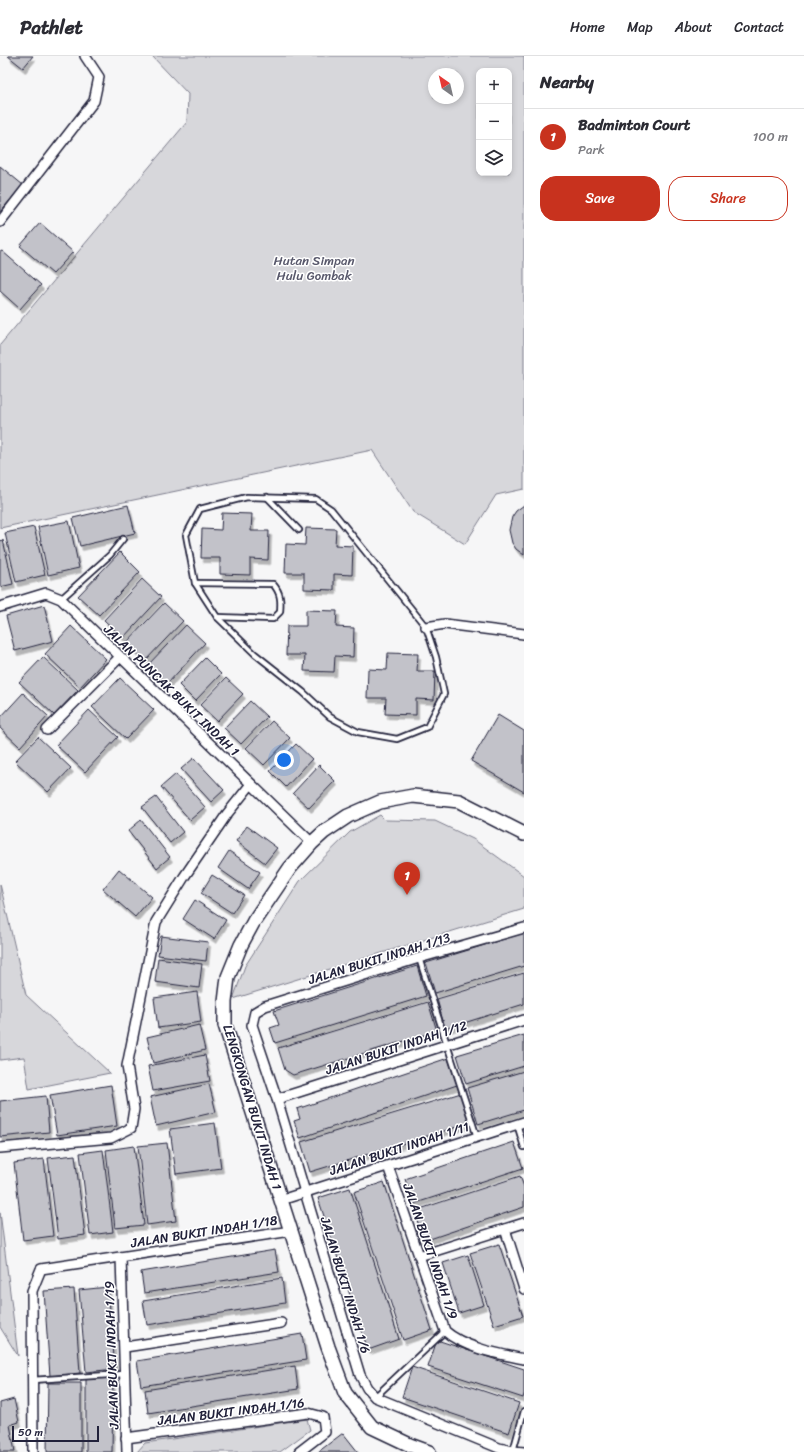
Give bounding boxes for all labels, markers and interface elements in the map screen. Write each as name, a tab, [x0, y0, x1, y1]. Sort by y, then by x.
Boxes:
text: Pathlet	[20, 11, 83, 44]
text: Home	[570, 15, 605, 40]
text: Map	[627, 15, 653, 40]
text: About	[675, 15, 712, 40]
text: Contact	[734, 15, 784, 40]
text: Nearby	[540, 67, 594, 97]
north arrow	[428, 68, 464, 104]
map controls	[476, 68, 512, 176]
button: +	[476, 68, 512, 104]
button: −	[476, 104, 512, 140]
text: Badminton Court	[578, 112, 690, 138]
text: 1	[550, 125, 556, 148]
text: 100 m	[753, 125, 788, 148]
text: Park	[578, 138, 605, 161]
button: layers	[476, 140, 512, 176]
button: Save	[540, 176, 660, 221]
button: Share	[668, 176, 788, 221]
park label: Hutan Simpan Hulu Gombak	[274, 249, 354, 287]
street label: JALAN PUNCAK BUKIT INDAH 1	[97, 618, 246, 762]
your location	[274, 750, 294, 770]
pin: 1	[394, 862, 420, 895]
street label: JALAN BUKIT INDAH 1/13	[304, 926, 453, 991]
street label: JALAN BUKIT INDAH 1/12	[321, 1014, 470, 1082]
street label: LENGKONGAN BUKIT INDAH 1	[216, 1022, 289, 1193]
street label: JALAN BUKIT INDAH 1/11	[325, 1115, 472, 1182]
street label: JALAN BUKIT INDAH 1/9	[396, 1179, 465, 1322]
street label: JALAN BUKIT INDAH 1/18	[128, 1209, 279, 1255]
street label: JALAN BUKIT INDAH 1/6	[313, 1213, 377, 1356]
street label: JALAN BUKIT INDAH 1/19	[97, 1280, 126, 1431]
street label: JALAN BUKIT INDAH 1/16	[155, 1391, 306, 1432]
text: 50 m	[18, 1423, 43, 1442]
scale bar	[12, 1424, 99, 1443]

